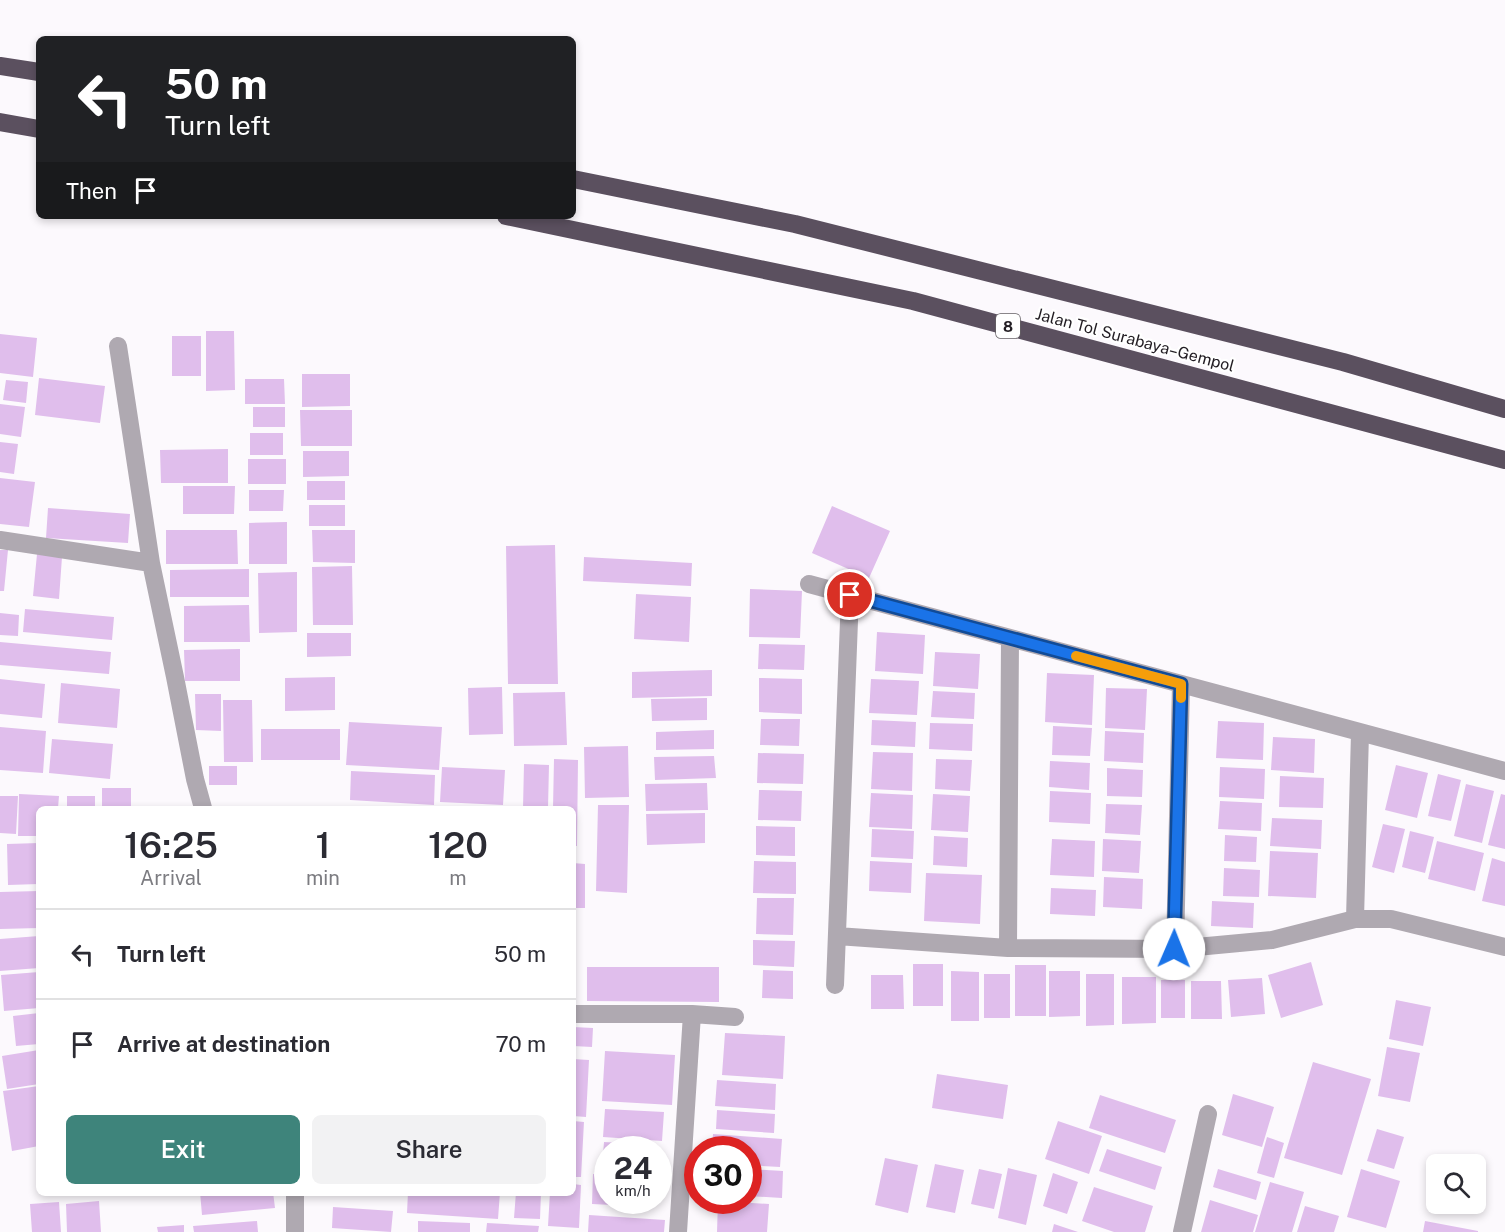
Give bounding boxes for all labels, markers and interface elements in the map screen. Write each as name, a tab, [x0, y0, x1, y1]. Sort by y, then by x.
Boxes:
text: 50 m	[165, 59, 268, 108]
icon: left	[66, 60, 144, 138]
text: Turn left	[165, 109, 271, 141]
icon: arrive	[129, 174, 162, 207]
text: Then	[66, 178, 117, 204]
street label: Jalan Tol Surabaya–Gempol	[1033, 304, 1237, 376]
road number: 8	[996, 314, 1020, 338]
pin	[824, 569, 875, 620]
icon: arrive	[833, 578, 866, 611]
text: 16:25	[124, 824, 218, 866]
text: 1	[315, 824, 330, 866]
text: 120	[428, 824, 488, 866]
text: Arrival	[140, 866, 202, 890]
text: min	[306, 866, 340, 890]
text: m	[449, 866, 467, 890]
position arrow	[1142, 917, 1206, 981]
icon: left	[66, 938, 99, 971]
text: Turn left	[117, 941, 206, 967]
text: 50 m	[494, 941, 546, 967]
icon: arrive	[66, 1028, 99, 1061]
text: Arrive at destination	[117, 1031, 330, 1057]
text: 70 m	[495, 1031, 546, 1057]
button: Exit	[66, 1115, 300, 1184]
button: Share	[312, 1115, 546, 1184]
speed limit sign: 30	[684, 1136, 762, 1214]
text: 24	[614, 1150, 652, 1186]
map controls	[1426, 1154, 1486, 1214]
button: search	[1426, 1154, 1486, 1214]
text: km/h	[615, 1182, 651, 1199]

